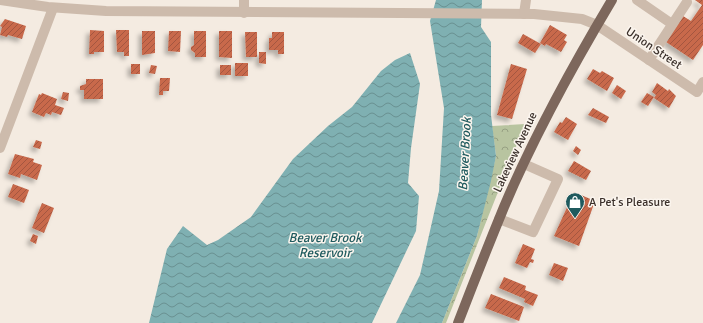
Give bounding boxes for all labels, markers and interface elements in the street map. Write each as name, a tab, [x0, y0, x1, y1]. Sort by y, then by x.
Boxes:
street label: Union Street	[623, 24, 685, 73]
street label: Lakeview Avenue	[490, 110, 541, 195]
water label: Beaver Brook	[455, 116, 475, 191]
shop icon: A Pet's Pleasure	[564, 191, 586, 219]
place label: A Pet's Pleasure	[589, 195, 670, 210]
water label: Beaver Brook Reservoir	[289, 230, 363, 261]

